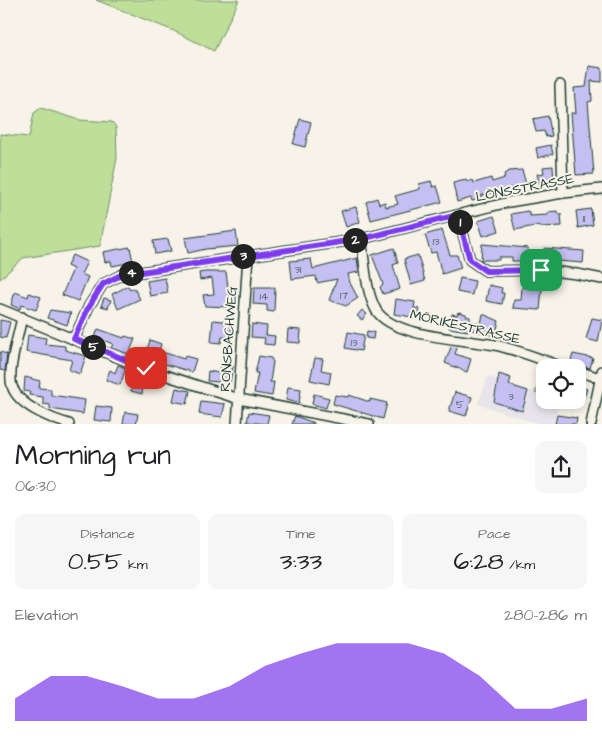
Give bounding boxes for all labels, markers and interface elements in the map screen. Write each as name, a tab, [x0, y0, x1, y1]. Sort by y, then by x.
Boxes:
street label: LÖNSSTRASSE	[474, 169, 577, 207]
pin: 1	[448, 210, 472, 234]
house number: 11	[583, 211, 586, 226]
text: 1	[460, 212, 461, 232]
pin: 2	[342, 228, 368, 252]
text: 2	[351, 230, 360, 250]
house number: 13	[432, 234, 440, 249]
pin: 3	[230, 244, 256, 268]
text: 3	[240, 246, 247, 266]
pin	[520, 249, 562, 291]
icon: arrive	[527, 256, 555, 284]
pin: 4	[118, 260, 144, 286]
house number: 31	[294, 262, 302, 277]
text: 4	[127, 263, 136, 283]
street label: RONSBACHWEG	[215, 285, 243, 392]
house number: 17	[340, 288, 348, 303]
house number: 14	[260, 289, 269, 304]
street label: MÖRIKESTRASSE	[408, 305, 523, 350]
pin: 5	[80, 334, 106, 360]
house number: 13	[350, 335, 358, 350]
text: 5	[89, 337, 98, 357]
pin	[125, 347, 167, 389]
icon: check	[132, 354, 160, 382]
map controls	[536, 359, 586, 409]
button: locate	[536, 359, 586, 409]
house number: 3	[508, 389, 514, 404]
house number: 5	[456, 397, 464, 412]
text: Morning run	[15, 436, 171, 475]
button: share	[535, 441, 587, 493]
text: 06:30	[15, 475, 56, 497]
text: Distance	[80, 524, 135, 544]
text: Time	[286, 524, 316, 544]
text: Pace	[478, 524, 511, 544]
text: 0.55	[68, 544, 122, 579]
text: 3:33	[280, 544, 322, 579]
text: 6:28	[453, 544, 504, 579]
text: km	[122, 555, 148, 575]
text: /km	[504, 555, 535, 575]
text: Elevation	[15, 604, 78, 626]
text: 280–286 m	[504, 604, 587, 626]

